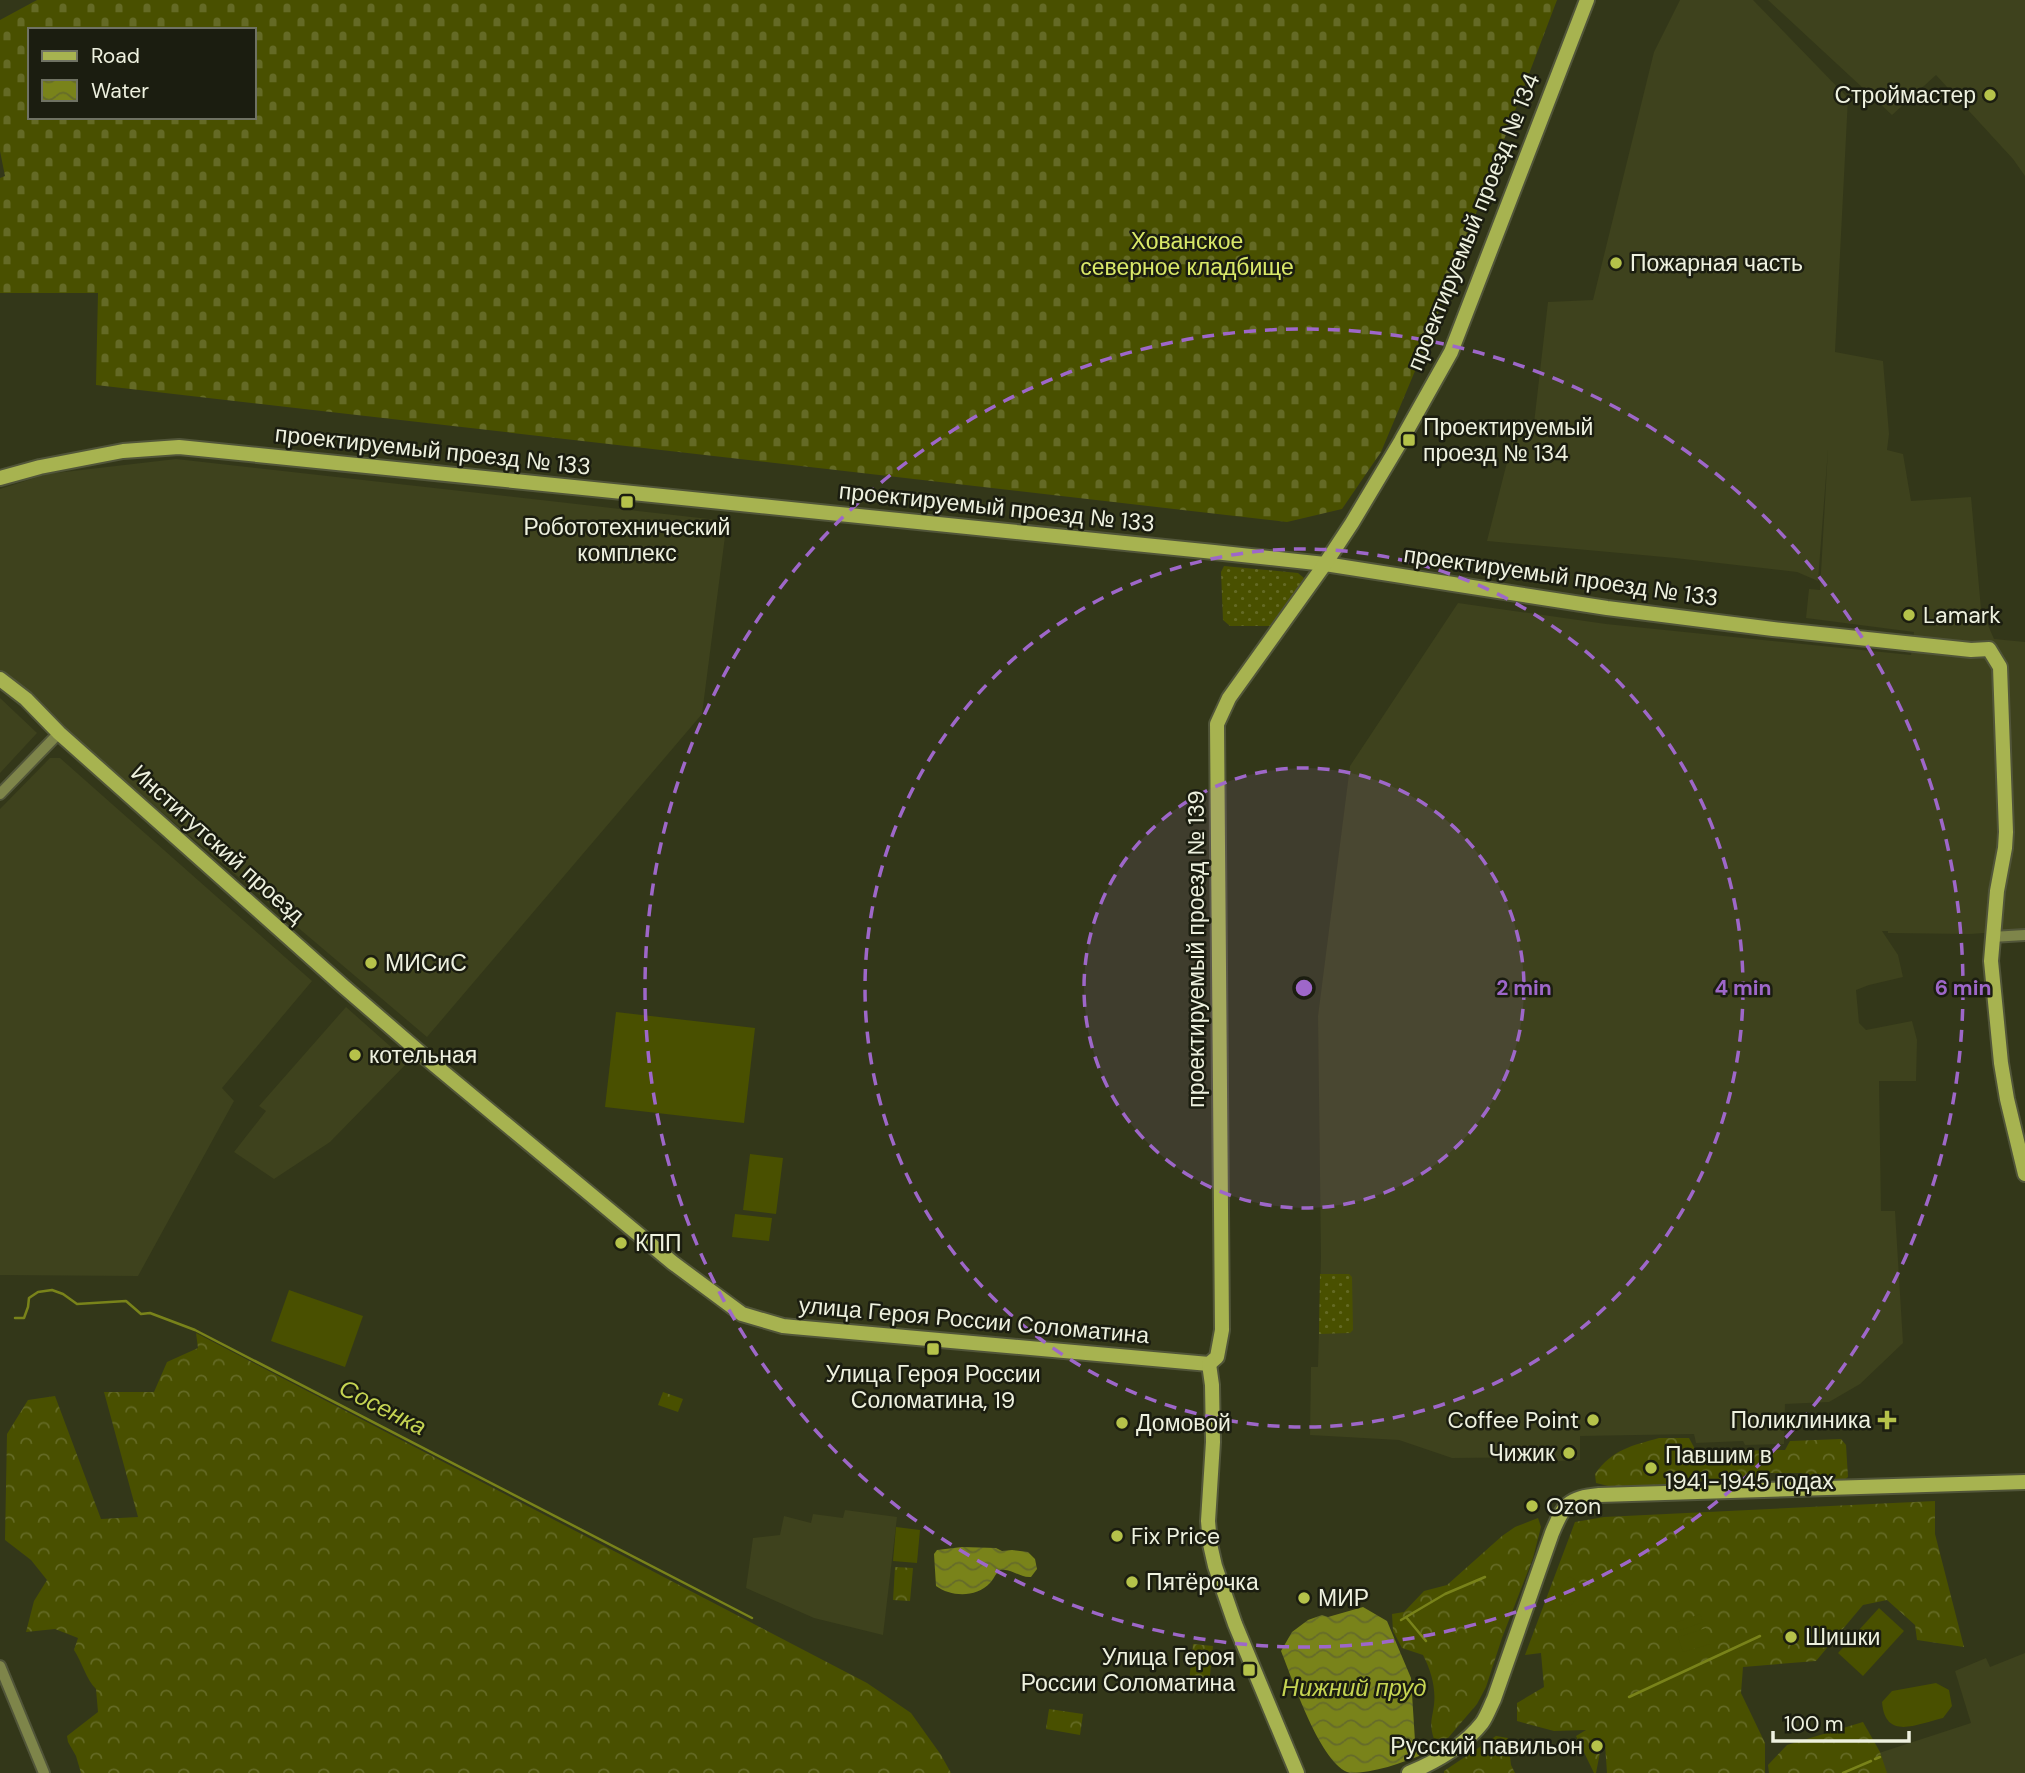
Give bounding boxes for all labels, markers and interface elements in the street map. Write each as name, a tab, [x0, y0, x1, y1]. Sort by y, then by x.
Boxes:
legend	[28, 28, 256, 119]
text: Road	[91, 42, 140, 70]
street label: проектируемый проезд № 134	[1400, 69, 1546, 375]
text: Water	[91, 77, 149, 105]
place label: Строймастер	[1834, 80, 1976, 110]
marker: Строймастер	[1982, 87, 1998, 103]
park label: Хованское северное кладбище	[1080, 226, 1294, 282]
place label: Пожарная часть	[1630, 248, 1803, 278]
marker: Пожарная часть	[1608, 255, 1624, 271]
place label: Проектируемый проезд № 134	[1423, 412, 1593, 468]
street label: проектируемый проезд № 133	[274, 418, 592, 482]
marker: Проектируемый проезд № 134	[1401, 432, 1417, 448]
street label: проектируемый проезд № 133	[838, 475, 1156, 539]
marker: Робототехнический комплекс	[619, 494, 635, 510]
place label: Робототехнический комплекс	[524, 512, 730, 568]
street label: проектируемый проезд № 133	[1402, 539, 1720, 613]
place label: Lamark	[1923, 600, 2001, 630]
marker: Lamark	[1901, 607, 1917, 623]
street label: Институтский проезд	[125, 758, 312, 930]
street label: проектируемый проезд № 139	[1181, 790, 1211, 1108]
place label: МИСиС	[385, 948, 467, 978]
marker: МИСиС	[363, 955, 379, 971]
text: 2 min	[1496, 974, 1552, 1002]
text: 4 min	[1714, 974, 1772, 1002]
text: 6 min	[1935, 974, 1991, 1002]
centre of rings	[1292, 976, 1316, 1000]
place label: котельная	[369, 1040, 477, 1070]
marker: котельная	[347, 1047, 363, 1063]
place label: КПП	[635, 1228, 681, 1258]
marker: КПП	[613, 1235, 629, 1251]
street label: улица Героя России Соломатина	[798, 1290, 1151, 1350]
marker: Улица Героя России Соломатина, 19	[925, 1341, 941, 1357]
place label: Улица Героя России Соломатина, 19	[825, 1359, 1041, 1415]
water label: Сосенка	[334, 1372, 432, 1442]
place label: Coffee Point	[1447, 1405, 1579, 1435]
place label: Поликлиника	[1730, 1405, 1871, 1435]
place label: Домовой	[1136, 1408, 1231, 1438]
marker: Поликлиника	[1877, 1410, 1897, 1430]
marker: Coffee Point	[1585, 1412, 1601, 1428]
marker: Домовой	[1114, 1415, 1130, 1431]
place label: Чижик	[1489, 1438, 1556, 1468]
place label: Павшим в 1941-1945 годах	[1665, 1440, 1834, 1496]
marker: Чижик	[1561, 1445, 1577, 1461]
marker: Павшим в 1941-1945 годах	[1643, 1460, 1659, 1476]
place label: Ozon	[1546, 1491, 1601, 1521]
marker: Ozon	[1524, 1498, 1540, 1514]
place label: Fix Price	[1131, 1521, 1220, 1551]
marker: Fix Price	[1109, 1528, 1125, 1544]
place label: Пятёрочка	[1146, 1567, 1259, 1597]
marker: Пятёрочка	[1124, 1574, 1140, 1590]
place label: МИР	[1318, 1583, 1369, 1613]
marker: МИР	[1296, 1590, 1312, 1606]
place label: Шишки	[1805, 1622, 1880, 1652]
marker: Шишки	[1783, 1629, 1799, 1645]
place label: Улица Героя России Соломатина	[1021, 1642, 1235, 1698]
marker: Улица Героя России Соломатина	[1241, 1662, 1257, 1678]
water label: Нижний пруд	[1282, 1672, 1426, 1703]
scale bar	[1773, 1700, 1910, 1744]
text: 100 m	[1784, 1710, 1844, 1738]
place label: Русский павильон	[1390, 1731, 1583, 1761]
marker: Русский павильон	[1589, 1738, 1605, 1754]

